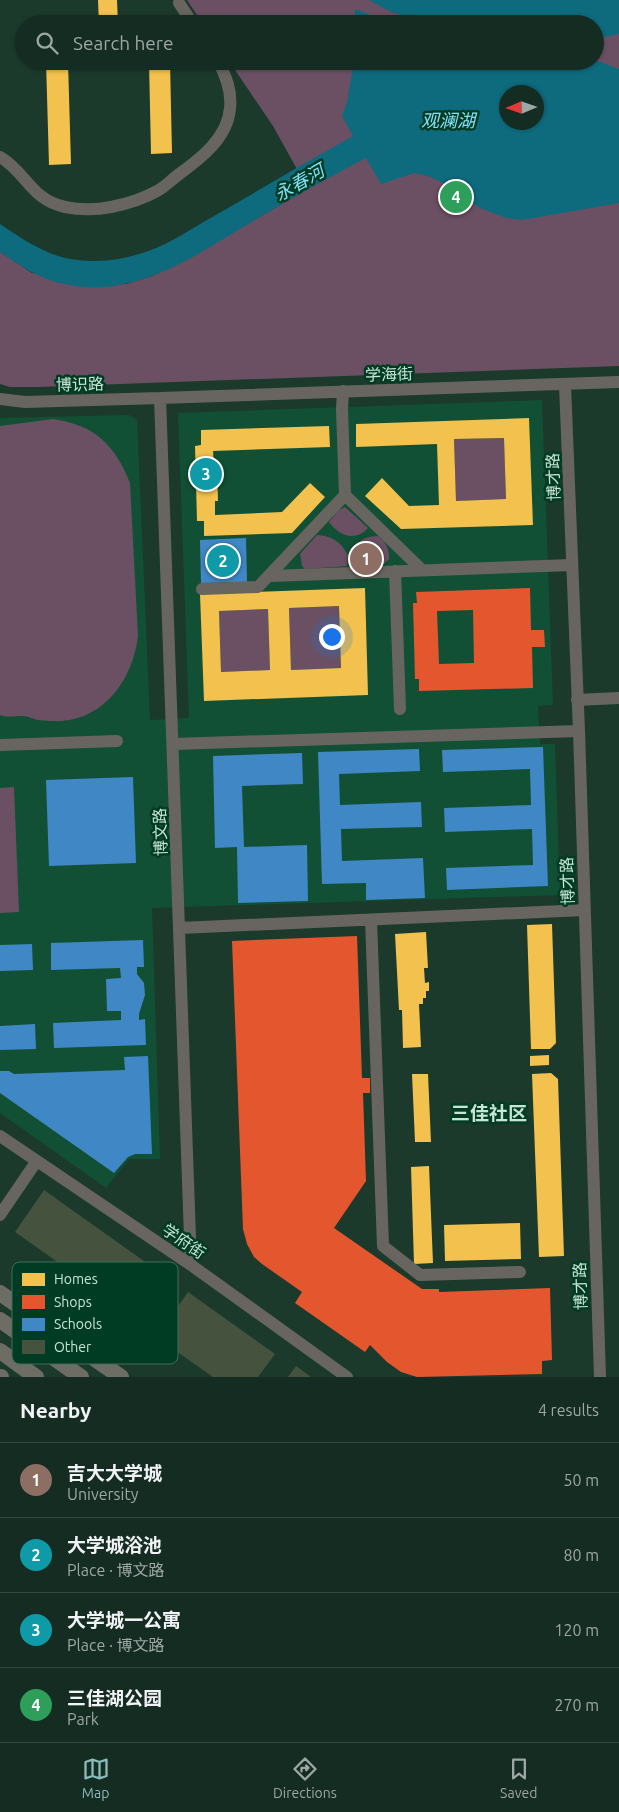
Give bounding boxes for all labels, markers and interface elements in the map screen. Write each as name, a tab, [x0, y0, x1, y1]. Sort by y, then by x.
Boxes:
search box	[15, 15, 604, 70]
icon: search	[33, 29, 61, 57]
text: Search here	[73, 32, 173, 54]
north arrow	[499, 85, 544, 130]
water label: 观澜湖	[421, 110, 478, 130]
water label: 永春河	[271, 158, 330, 204]
pin: 4	[440, 178, 472, 216]
street label: 学海街	[365, 364, 413, 384]
street label: 博识路	[56, 375, 104, 393]
street label: 博才路	[543, 453, 563, 501]
pin: 3	[190, 455, 222, 493]
pin: 1	[350, 540, 382, 578]
pin: 2	[207, 542, 239, 580]
your location	[319, 624, 345, 650]
street label: 博文路	[150, 808, 170, 856]
street label: 博才路	[557, 857, 577, 905]
district label: 三佳社区	[451, 1102, 527, 1124]
street label: 学府街	[159, 1220, 209, 1262]
legend	[12, 1262, 178, 1364]
street label: 博才路	[570, 1262, 590, 1310]
text: Homes	[54, 1271, 98, 1287]
text: Shops	[54, 1294, 92, 1310]
text: Schools	[54, 1316, 102, 1332]
text: Other	[54, 1339, 92, 1355]
text: Nearby	[20, 1398, 91, 1422]
text: 4 results	[538, 1401, 599, 1419]
text: 吉大大学城	[67, 1462, 162, 1484]
text: 1	[31, 1471, 41, 1489]
text: 50 m	[563, 1471, 599, 1489]
text: University	[67, 1485, 138, 1503]
text: 大学城浴池	[67, 1534, 162, 1556]
text: 2	[31, 1546, 41, 1564]
text: 80 m	[563, 1546, 599, 1564]
text: Place · 博文路	[67, 1561, 165, 1579]
text: 大学城一公寓	[67, 1609, 181, 1631]
text: 3	[31, 1621, 41, 1639]
text: 120 m	[554, 1621, 599, 1639]
text: Place · 博文路	[67, 1636, 165, 1654]
text: 三佳湖公园	[67, 1687, 162, 1709]
text: 4	[31, 1696, 41, 1714]
text: 270 m	[554, 1696, 599, 1714]
text: Park	[67, 1710, 99, 1728]
tab: Map	[82, 1755, 110, 1801]
tab: Directions	[273, 1755, 337, 1801]
tab: Saved	[500, 1755, 537, 1801]

